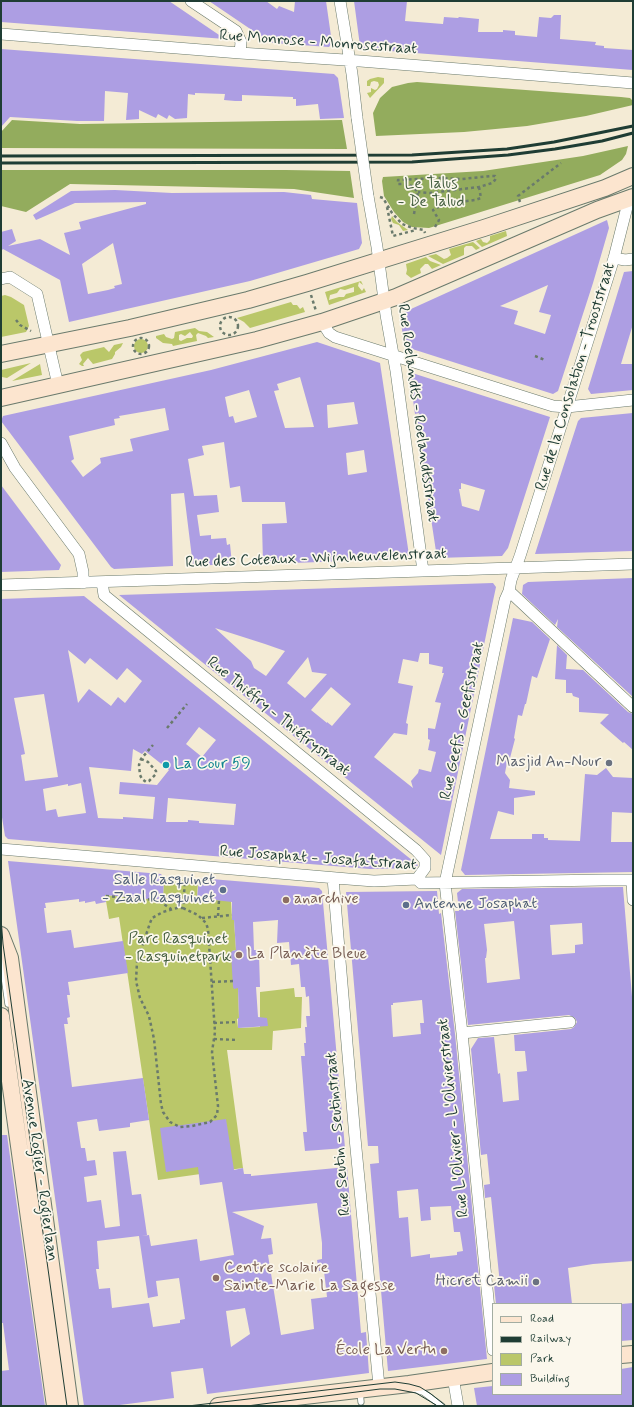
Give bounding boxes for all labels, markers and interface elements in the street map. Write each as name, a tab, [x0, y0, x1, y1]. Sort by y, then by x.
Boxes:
street label: Rue Monrose - Monrosestraat	[218, 27, 418, 59]
park label: Le Talus - De Talud	[398, 175, 464, 213]
street label: Rue de la Consolation - Trooststraat	[532, 261, 620, 493]
street label: Rue Roelandts - Roelandtsstraat	[392, 303, 442, 523]
street label: Rue des Coteaux - Wijnheuvelenstraat	[185, 545, 447, 573]
street label: Rue Geefs - Geefsstraat	[437, 640, 489, 802]
street label: Rue Thiéfry - Thiéfrystraat	[202, 653, 354, 781]
place label: Masjid An-Nour	[496, 753, 601, 773]
place label: La Cour 59	[174, 755, 251, 775]
marker: Masjid An-Nour	[604, 758, 614, 768]
marker: La Cour 59	[161, 760, 171, 770]
street label: Rue Josaphat - Josafatstraat	[219, 843, 417, 875]
place label: Salle Rasquinet - Zaal Rasquinet	[102, 871, 215, 909]
marker: Salle Rasquinet - Zaal Rasquinet	[218, 885, 228, 895]
place label: anarchive	[294, 890, 359, 910]
marker: anarchive	[281, 895, 291, 905]
place label: Antenne Josaphat	[414, 895, 537, 915]
marker: Antenne Josaphat	[401, 900, 411, 910]
park label: Parc Rasquinet - Rasquinetpark	[125, 930, 231, 968]
place label: La Planète Bleue	[247, 945, 367, 965]
marker: La Planète Bleue	[234, 950, 244, 960]
street label: Rue L'Olivier - L'Olivierstraat	[434, 1018, 474, 1218]
street label: Rue Seutin - Seutinstraat	[322, 1051, 356, 1217]
street label: Avenue Rogier - Rogierlaan	[17, 1078, 61, 1262]
place label: Centre scolaire Sainte-Marie La Sagesse	[224, 1259, 395, 1297]
place label: Hicret Camii	[436, 1272, 528, 1292]
marker: Centre scolaire Sainte-Marie La Sagesse	[211, 1273, 221, 1283]
marker: Hicret Camii	[531, 1277, 541, 1287]
legend	[492, 1303, 622, 1395]
text: Road	[530, 1311, 554, 1327]
text: Railway	[530, 1331, 571, 1347]
place label: École La Vertu	[336, 1341, 436, 1361]
marker: École La Vertu	[439, 1346, 449, 1356]
text: Park	[530, 1351, 554, 1367]
text: Building	[530, 1371, 570, 1387]

